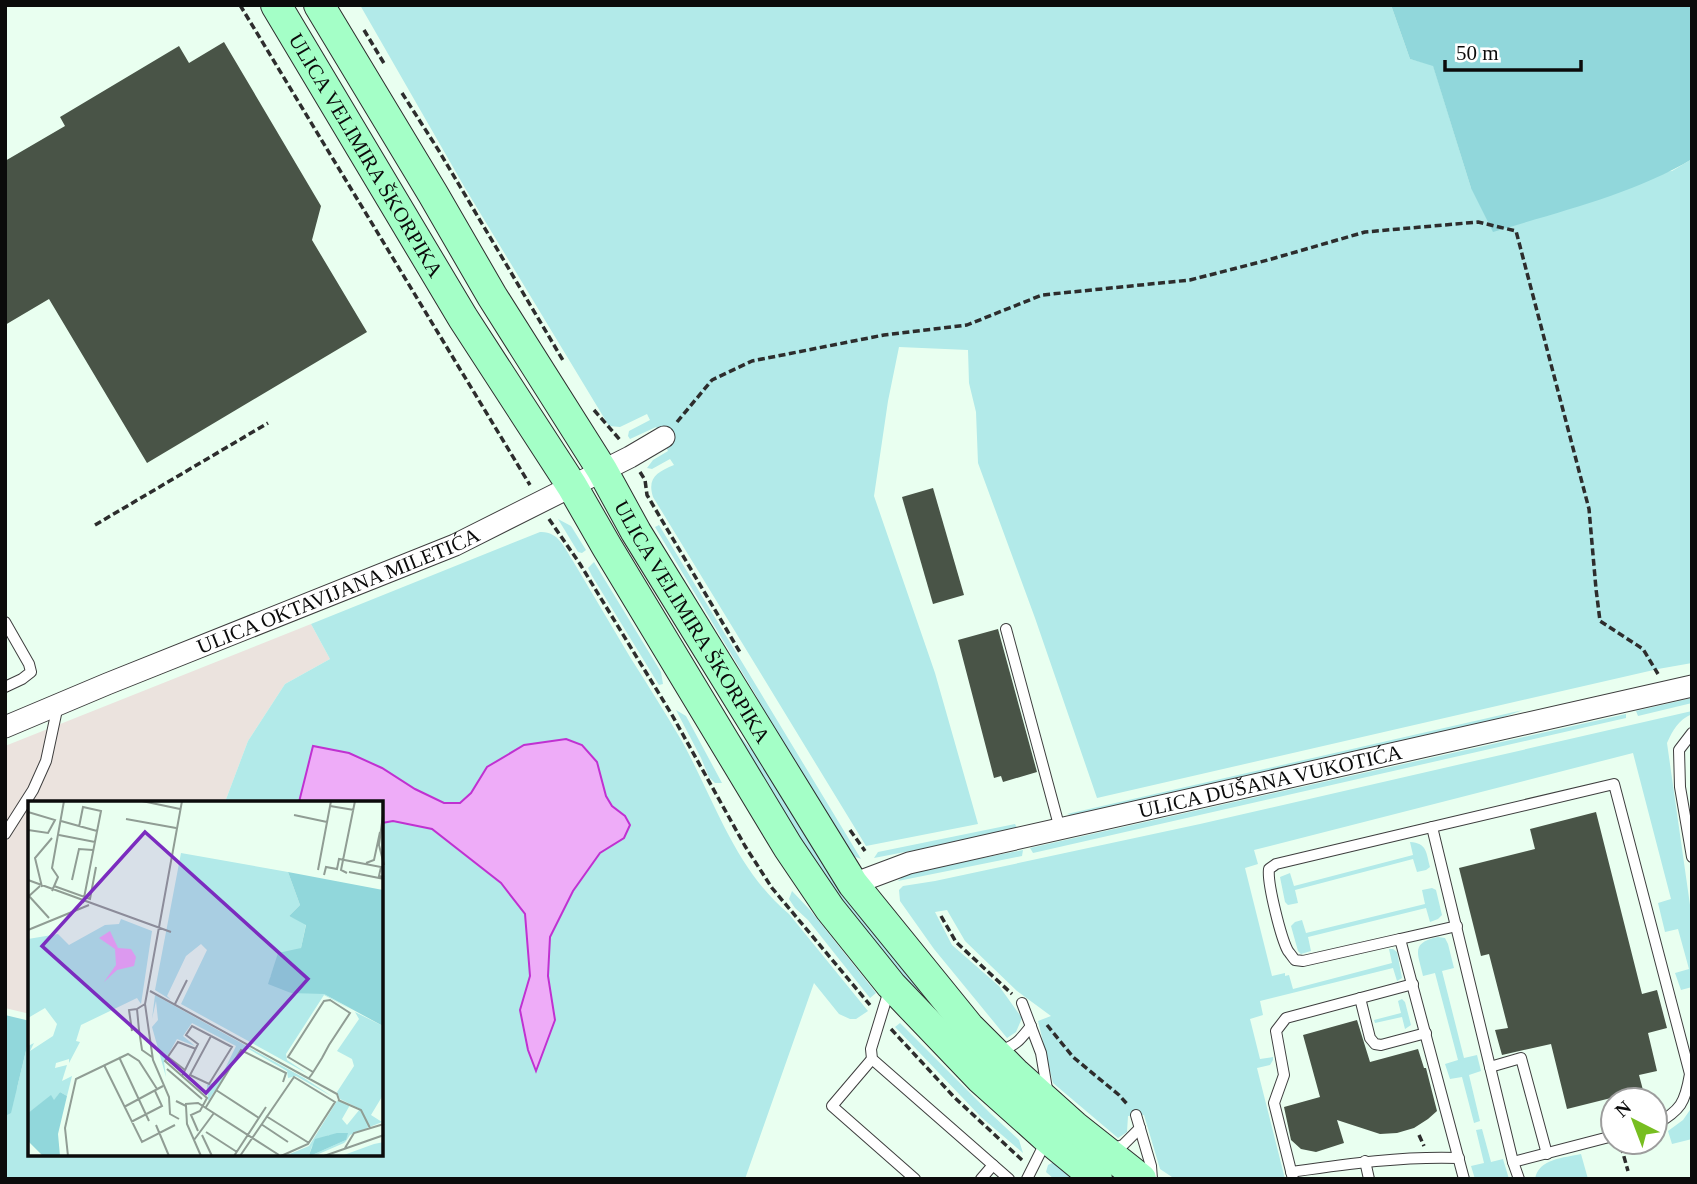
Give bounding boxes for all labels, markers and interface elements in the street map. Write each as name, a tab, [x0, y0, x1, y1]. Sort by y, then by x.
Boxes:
scale bar	[1445, 28, 1582, 72]
street label: ULICA VELIMIRA ŠKORPIKA	[284, 29, 448, 282]
text: 50 m	[1456, 41, 1499, 65]
street label: ULICA VELIMIRA ŠKORPIKA	[609, 496, 776, 748]
street label: ULICA OKTAVIJANA MILETIĆA	[194, 522, 484, 659]
street label: ULICA DUŠANA VUKOTIĆA	[1136, 740, 1405, 823]
inset map	[28, 801, 383, 1156]
north arrow	[1599, 1086, 1669, 1156]
text: N	[1611, 1096, 1635, 1121]

